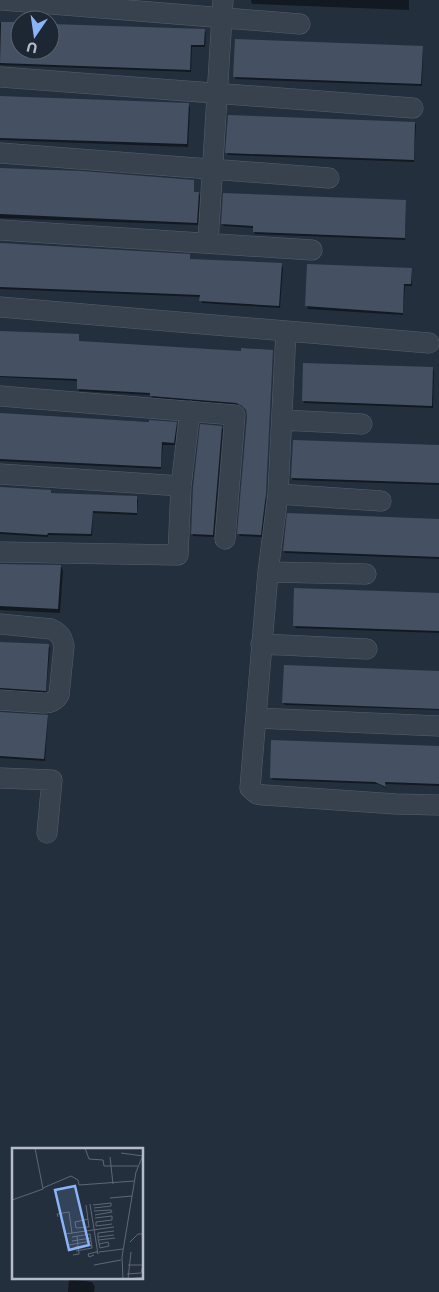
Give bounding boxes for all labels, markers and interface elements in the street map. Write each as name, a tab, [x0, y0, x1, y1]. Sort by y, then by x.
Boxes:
north arrow	[10, 10, 60, 60]
text: U	[25, 38, 39, 58]
inset map	[12, 1148, 144, 1280]

